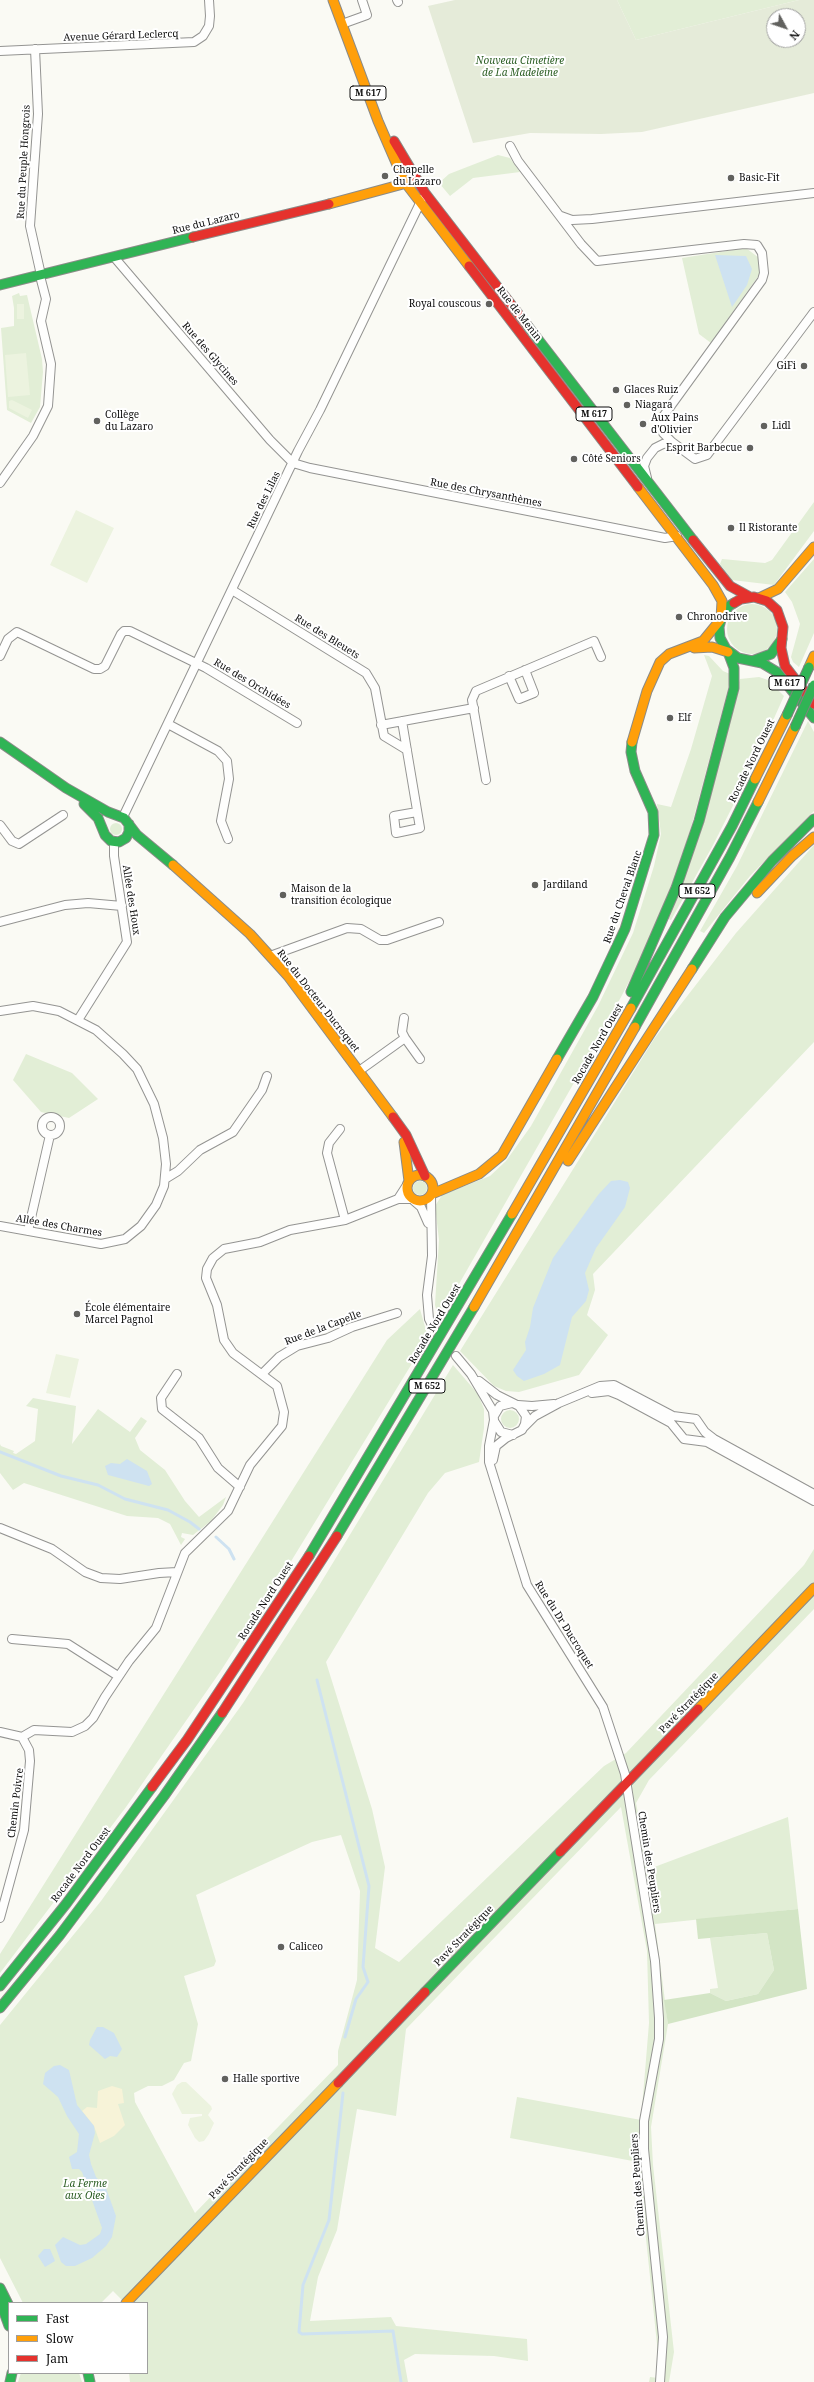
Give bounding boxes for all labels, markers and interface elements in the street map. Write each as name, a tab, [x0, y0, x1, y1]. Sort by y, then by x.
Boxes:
north arrow	[766, 8, 806, 48]
text: N	[786, 27, 803, 44]
street label: Avenue Gérard Leclercq	[63, 28, 179, 44]
park label: Nouveau Cimetière de La Madeleine	[476, 55, 564, 78]
road number: M 617	[350, 86, 386, 100]
street label: Rue du Peuple Hongrois	[15, 104, 33, 220]
place label: Chapelle du Lazaro	[393, 164, 441, 188]
marker: Chapelle du Lazaro	[380, 171, 390, 181]
place label: Basic-Fit	[739, 172, 780, 184]
marker: Basic-Fit	[726, 173, 736, 183]
street label: Rue du Lazaro	[171, 209, 241, 237]
street label: Rue de Menin	[494, 284, 544, 344]
place label: Royal couscous	[409, 298, 481, 310]
marker: Royal couscous	[484, 299, 494, 309]
street label: Rue des Glycines	[179, 320, 241, 388]
place label: GiFi	[777, 360, 796, 372]
marker: GiFi	[799, 361, 809, 371]
place label: Glaces Ruiz	[624, 384, 678, 396]
marker: Glaces Ruiz	[611, 385, 621, 395]
place label: Niagara	[635, 399, 673, 411]
marker: Niagara	[622, 400, 632, 410]
road number: M 617	[576, 407, 612, 421]
place label: Collège du Lazaro	[105, 409, 153, 432]
place label: Aux Pains d'Olivier	[651, 412, 698, 436]
marker: Collège du Lazaro	[92, 416, 102, 426]
marker: Aux Pains d'Olivier	[638, 419, 648, 429]
place label: Lidl	[772, 420, 791, 432]
marker: Lidl	[759, 421, 769, 431]
place label: Esprit Barbecue	[666, 442, 742, 454]
marker: Esprit Barbecue	[745, 443, 755, 453]
place label: Côté Seniors	[582, 453, 641, 465]
marker: Côté Seniors	[569, 454, 579, 464]
street label: Rue des Lilas	[245, 469, 283, 531]
street label: Rue des Chrysanthèmes	[429, 476, 543, 510]
place label: Il Ristorante	[739, 522, 797, 534]
marker: Il Ristorante	[726, 523, 736, 533]
place label: Chronodrive	[687, 611, 747, 623]
street label: Rue des Bleuets	[292, 612, 362, 662]
marker: Chronodrive	[674, 612, 684, 622]
street label: Rue des Orchidées	[211, 656, 293, 712]
road number: M 617	[769, 676, 805, 690]
place label: Elf	[678, 712, 691, 724]
marker: Elf	[665, 713, 675, 723]
street label: Rocade Nord Ouest	[727, 717, 777, 805]
street label: Rue du Cheval Blanc	[601, 849, 645, 945]
street label: Allée des Houx	[120, 864, 142, 936]
place label: Jardiland	[543, 879, 588, 891]
marker: Jardiland	[530, 880, 540, 890]
place label: Maison de la transition écologique	[291, 883, 392, 906]
road number: M 652	[679, 884, 715, 898]
marker: Maison de la transition écologique	[278, 890, 288, 900]
street label: Rue du Docteur Ducroquet	[274, 947, 362, 1055]
street label: Rocade Nord Ouest	[570, 1002, 626, 1086]
street label: Allée des Charmes	[15, 1213, 103, 1239]
street label: Rocade Nord Ouest	[406, 1282, 464, 1366]
place label: École élémentaire Marcel Pagnol	[85, 1302, 170, 1326]
street label: Rue de la Capelle	[283, 1308, 363, 1348]
marker: École élémentaire Marcel Pagnol	[72, 1309, 82, 1319]
road number: M 652	[409, 1379, 445, 1393]
street label: Rocade Nord Ouest	[236, 1560, 296, 1642]
street label: Rue du Dr Ducroquet	[532, 1579, 596, 1671]
street label: Pavé Stratégique	[657, 1670, 721, 1736]
street label: Chemin Poivre	[6, 1767, 26, 1839]
street label: Chemin des Peupliers	[635, 1810, 663, 1914]
street label: Rocade Nord Ouest	[49, 1825, 113, 1905]
street label: Pavé Stratégique	[432, 1903, 496, 1969]
place label: Caliceo	[289, 1941, 323, 1953]
marker: Caliceo	[276, 1942, 286, 1952]
place label: Halle sportive	[233, 2073, 300, 2085]
marker: Halle sportive	[220, 2074, 230, 2084]
street label: Chemin des Peupliers	[628, 2133, 648, 2237]
street label: Pavé Stratégique	[207, 2136, 271, 2202]
park label: La Ferme aux Oies	[63, 2178, 107, 2202]
legend	[8, 2302, 148, 2374]
text: Fast	[46, 2310, 69, 2327]
text: Slow	[46, 2330, 74, 2347]
text: Jam	[46, 2350, 68, 2367]

